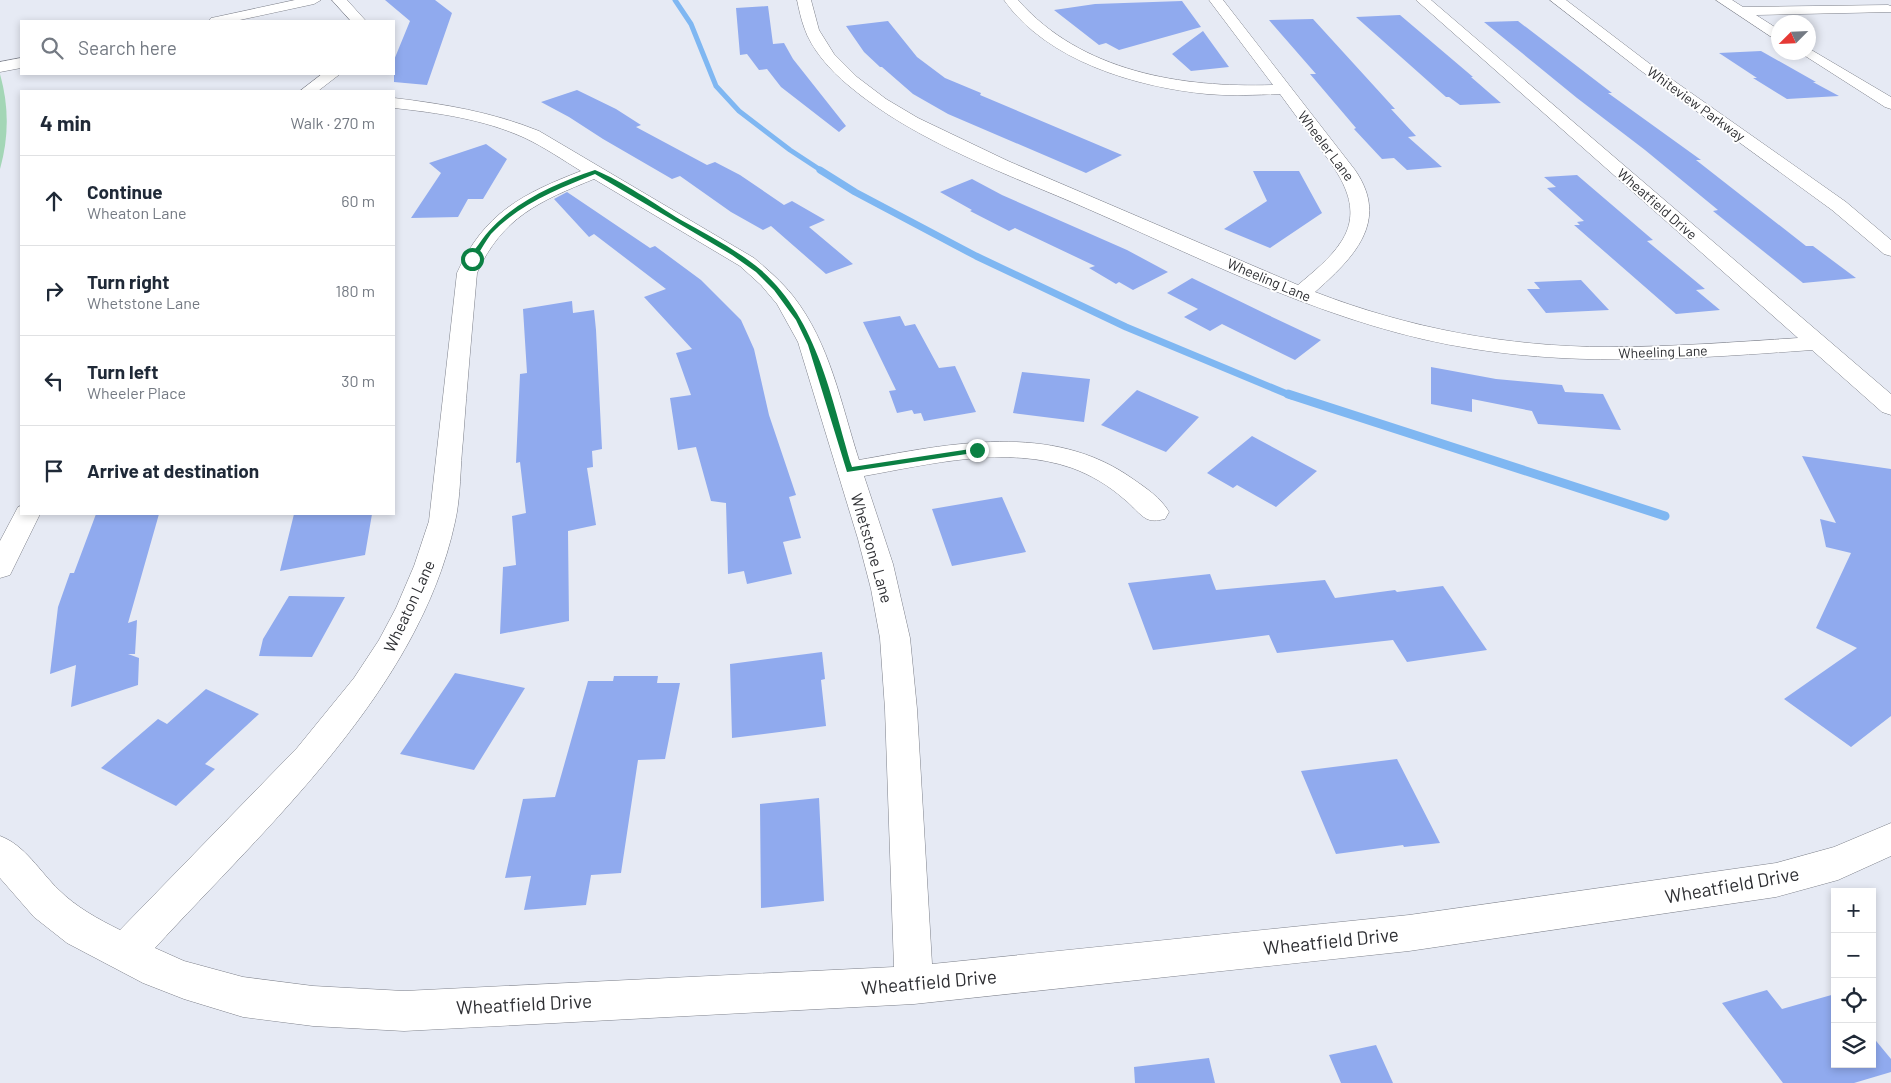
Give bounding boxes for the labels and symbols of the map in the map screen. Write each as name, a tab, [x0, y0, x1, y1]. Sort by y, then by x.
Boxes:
north arrow	[1771, 15, 1816, 60]
street label: Whiteview Parkway	[1644, 62, 1749, 145]
street label: Wheeler Lane	[1295, 107, 1358, 184]
street label: Wheatfield Drive	[1614, 164, 1701, 243]
route start	[461, 248, 484, 271]
street label: Wheeling Lane	[1225, 254, 1314, 305]
street label: Wheeling Lane	[1618, 341, 1708, 362]
route end	[966, 439, 989, 462]
street label: Whetstone Lane	[848, 491, 897, 605]
street label: Wheaton Lane	[379, 557, 438, 655]
street label: Wheatfield Drive	[1663, 861, 1801, 908]
street label: Wheatfield Drive	[1262, 922, 1400, 959]
street label: Wheatfield Drive	[860, 964, 998, 999]
street label: Wheatfield Drive	[455, 988, 592, 1019]

